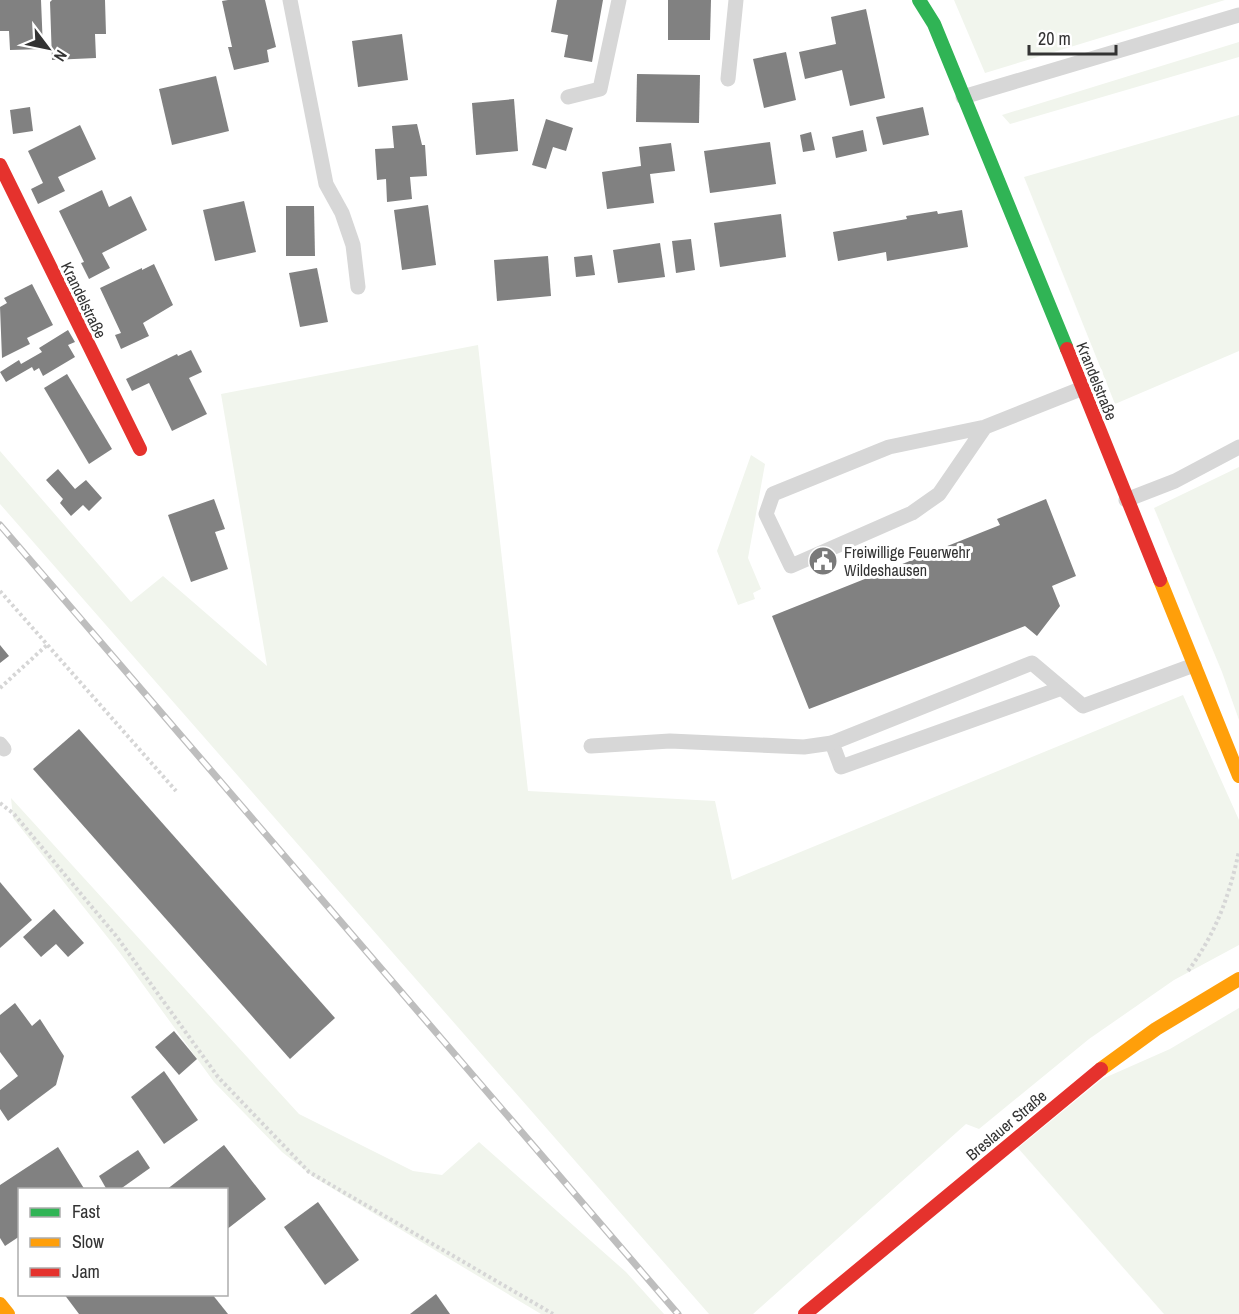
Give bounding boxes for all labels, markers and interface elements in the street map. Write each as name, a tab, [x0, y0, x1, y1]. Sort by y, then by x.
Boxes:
north arrow	[18, 18, 78, 78]
scale bar	[1029, 18, 1116, 56]
text: 20 m	[1038, 26, 1071, 51]
text: N	[49, 46, 73, 66]
street label: Krandelstraße	[56, 258, 112, 342]
street label: Krandelstraße	[1071, 339, 1123, 423]
place label: Freiwillige Feuerwehr Wildeshausen	[844, 541, 971, 581]
public building icon: Freiwillige Feuerwehr Wildeshausen	[807, 545, 839, 577]
street label: Breslauer Straße	[961, 1085, 1051, 1165]
legend	[18, 1188, 228, 1296]
text: Fast	[72, 1199, 100, 1224]
text: Slow	[72, 1229, 104, 1254]
text: Jam	[72, 1259, 100, 1284]

